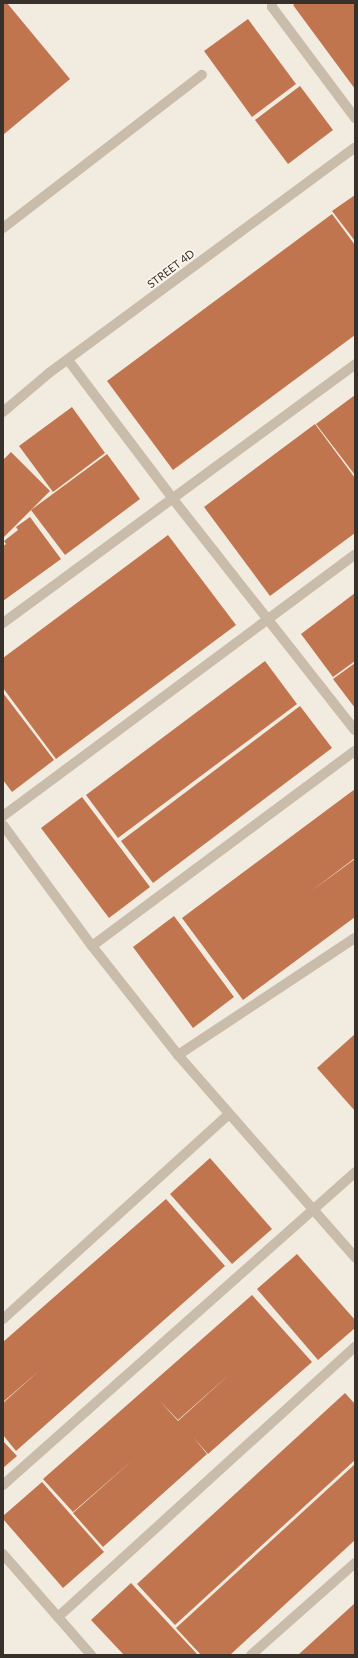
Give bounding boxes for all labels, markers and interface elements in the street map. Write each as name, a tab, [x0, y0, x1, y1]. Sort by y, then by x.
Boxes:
street label: STREET 4D	[145, 247, 197, 291]

